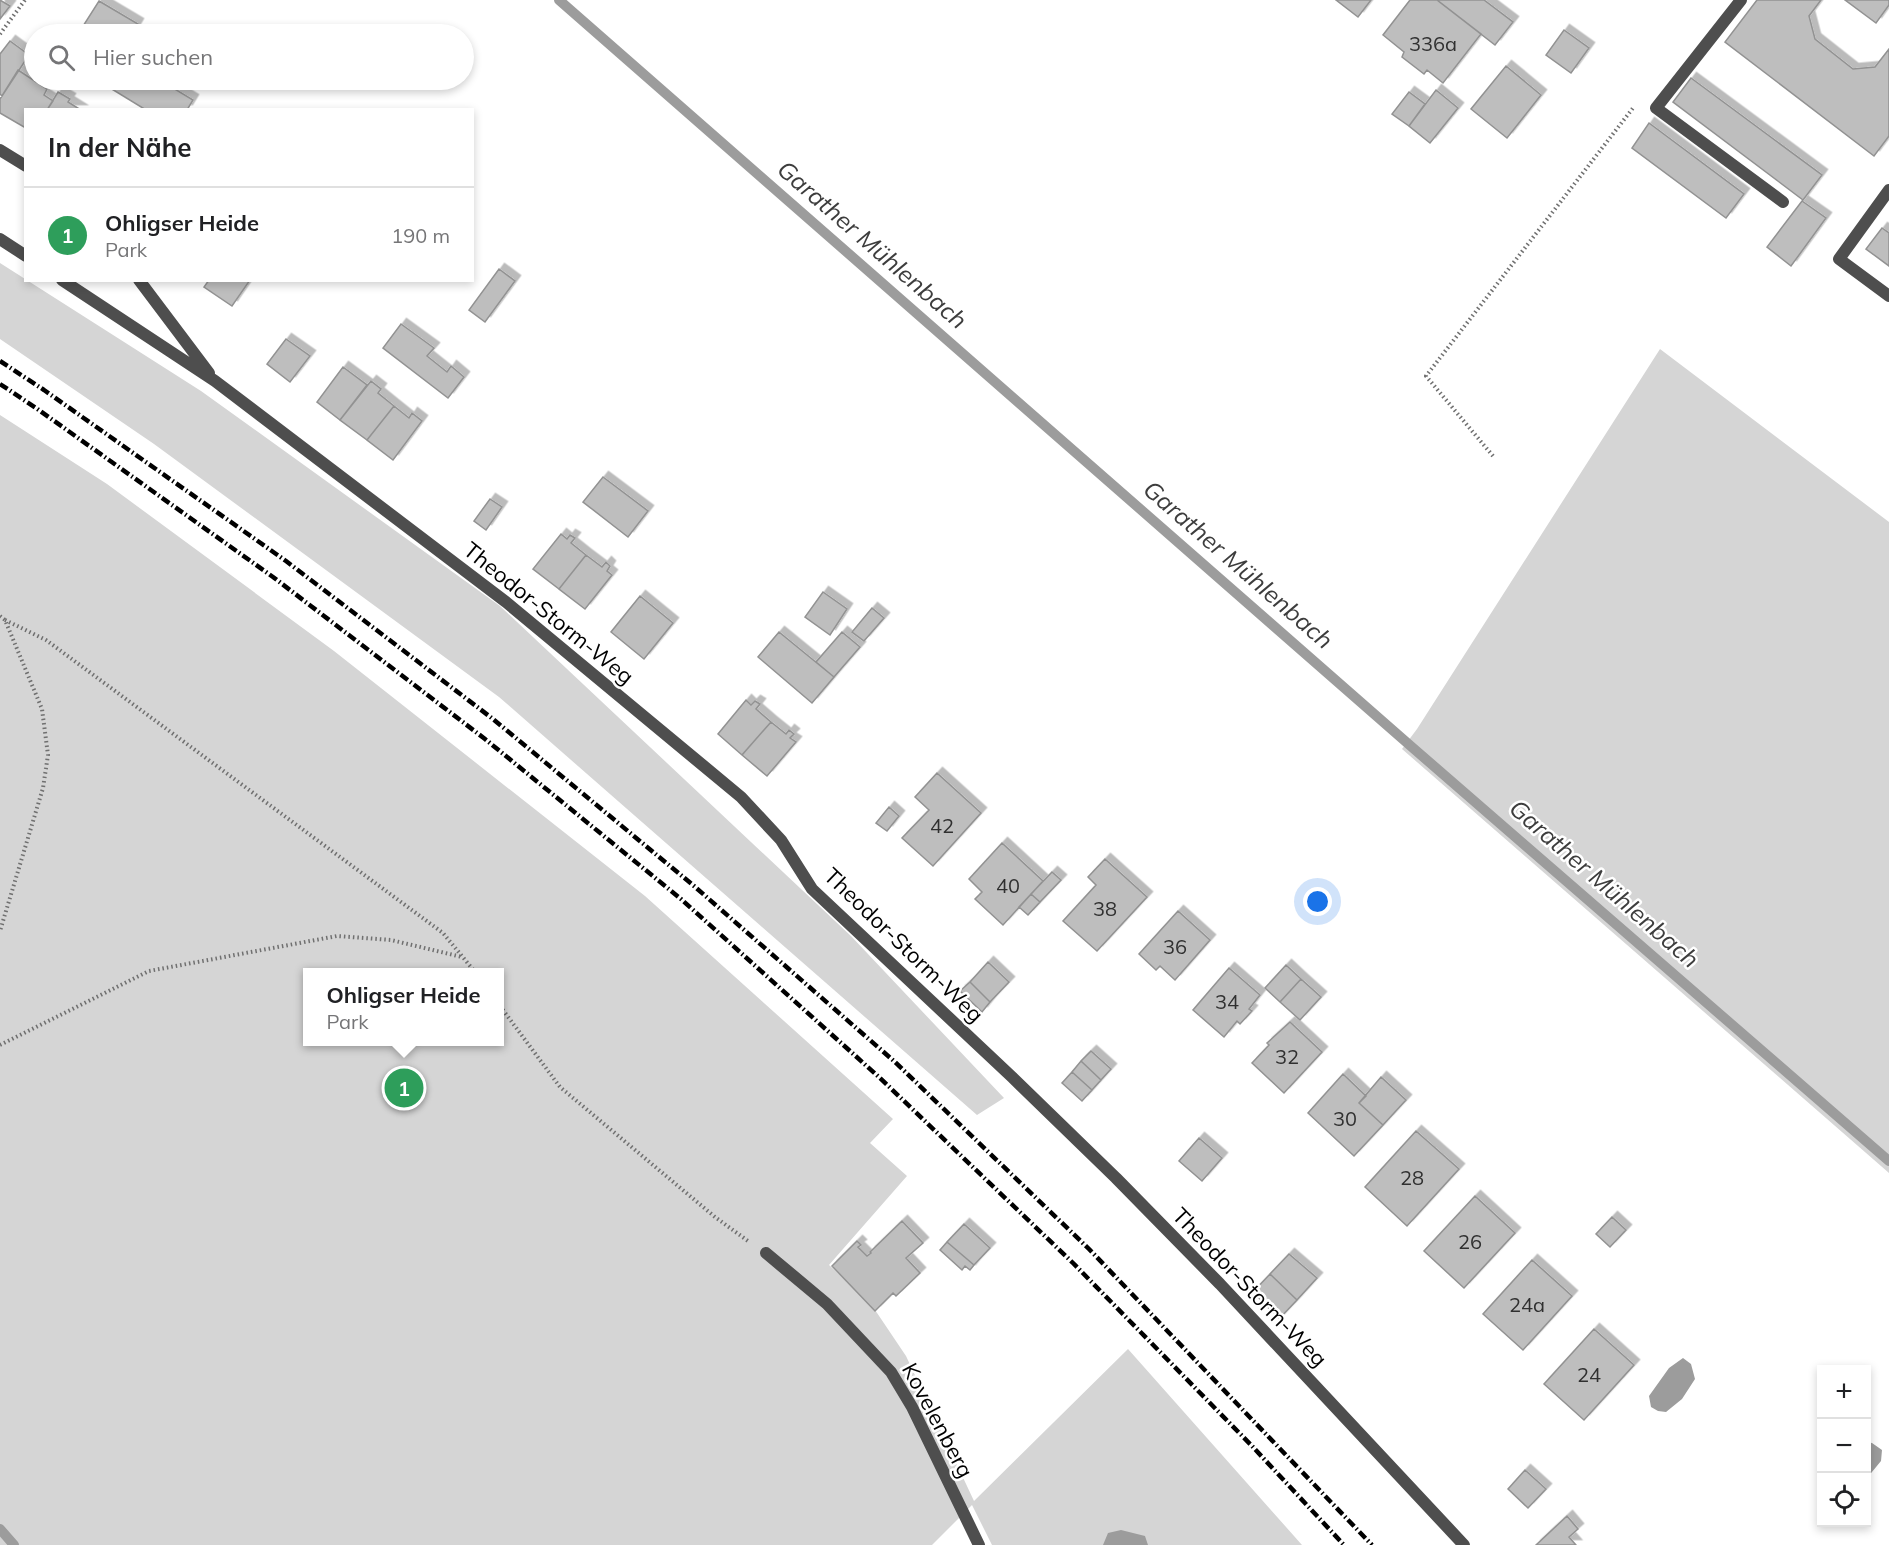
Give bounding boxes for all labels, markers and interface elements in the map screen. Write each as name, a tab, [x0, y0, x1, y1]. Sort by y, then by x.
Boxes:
search box	[24, 24, 474, 90]
house number: 336a	[1409, 31, 1457, 56]
icon: search	[45, 41, 78, 74]
text: Hier suchen	[93, 43, 213, 71]
text: In der Nähe	[48, 131, 192, 164]
water label: Garather Mühlenbach	[772, 154, 974, 335]
text: Ohligser Heide	[105, 209, 259, 237]
text: 1	[62, 223, 74, 248]
text: 190 m	[391, 223, 450, 248]
text: Park	[105, 237, 147, 262]
water label: Garather Mühlenbach	[1138, 474, 1340, 655]
street label: Theodor-Storm-Weg	[458, 536, 640, 690]
water label: Garather Mühlenbach	[1504, 793, 1706, 974]
house number: 42	[930, 813, 954, 838]
street label: Theodor-Storm-Weg	[818, 862, 990, 1028]
house number: 40	[996, 873, 1020, 898]
your location	[1303, 887, 1332, 916]
house number: 38	[1093, 896, 1117, 921]
house number: 36	[1163, 934, 1187, 959]
popup	[303, 968, 504, 1046]
text: Ohligser Heide	[326, 981, 481, 1009]
house number: 34	[1215, 989, 1239, 1014]
text: Park	[326, 1009, 369, 1034]
house number: 32	[1275, 1044, 1299, 1069]
pin: 1	[384, 1066, 424, 1110]
house number: 30	[1333, 1106, 1357, 1131]
house number: 28	[1400, 1165, 1424, 1190]
street label: Theodor-Storm-Weg	[1167, 1201, 1333, 1373]
house number: 26	[1458, 1229, 1482, 1254]
house number: 24a	[1509, 1292, 1545, 1317]
street label: Kovelenberg	[896, 1358, 980, 1482]
house number: 24	[1577, 1362, 1601, 1387]
map controls	[1817, 1365, 1871, 1527]
button: +	[1817, 1365, 1871, 1419]
button: −	[1817, 1419, 1871, 1473]
button: locate	[1817, 1473, 1871, 1527]

